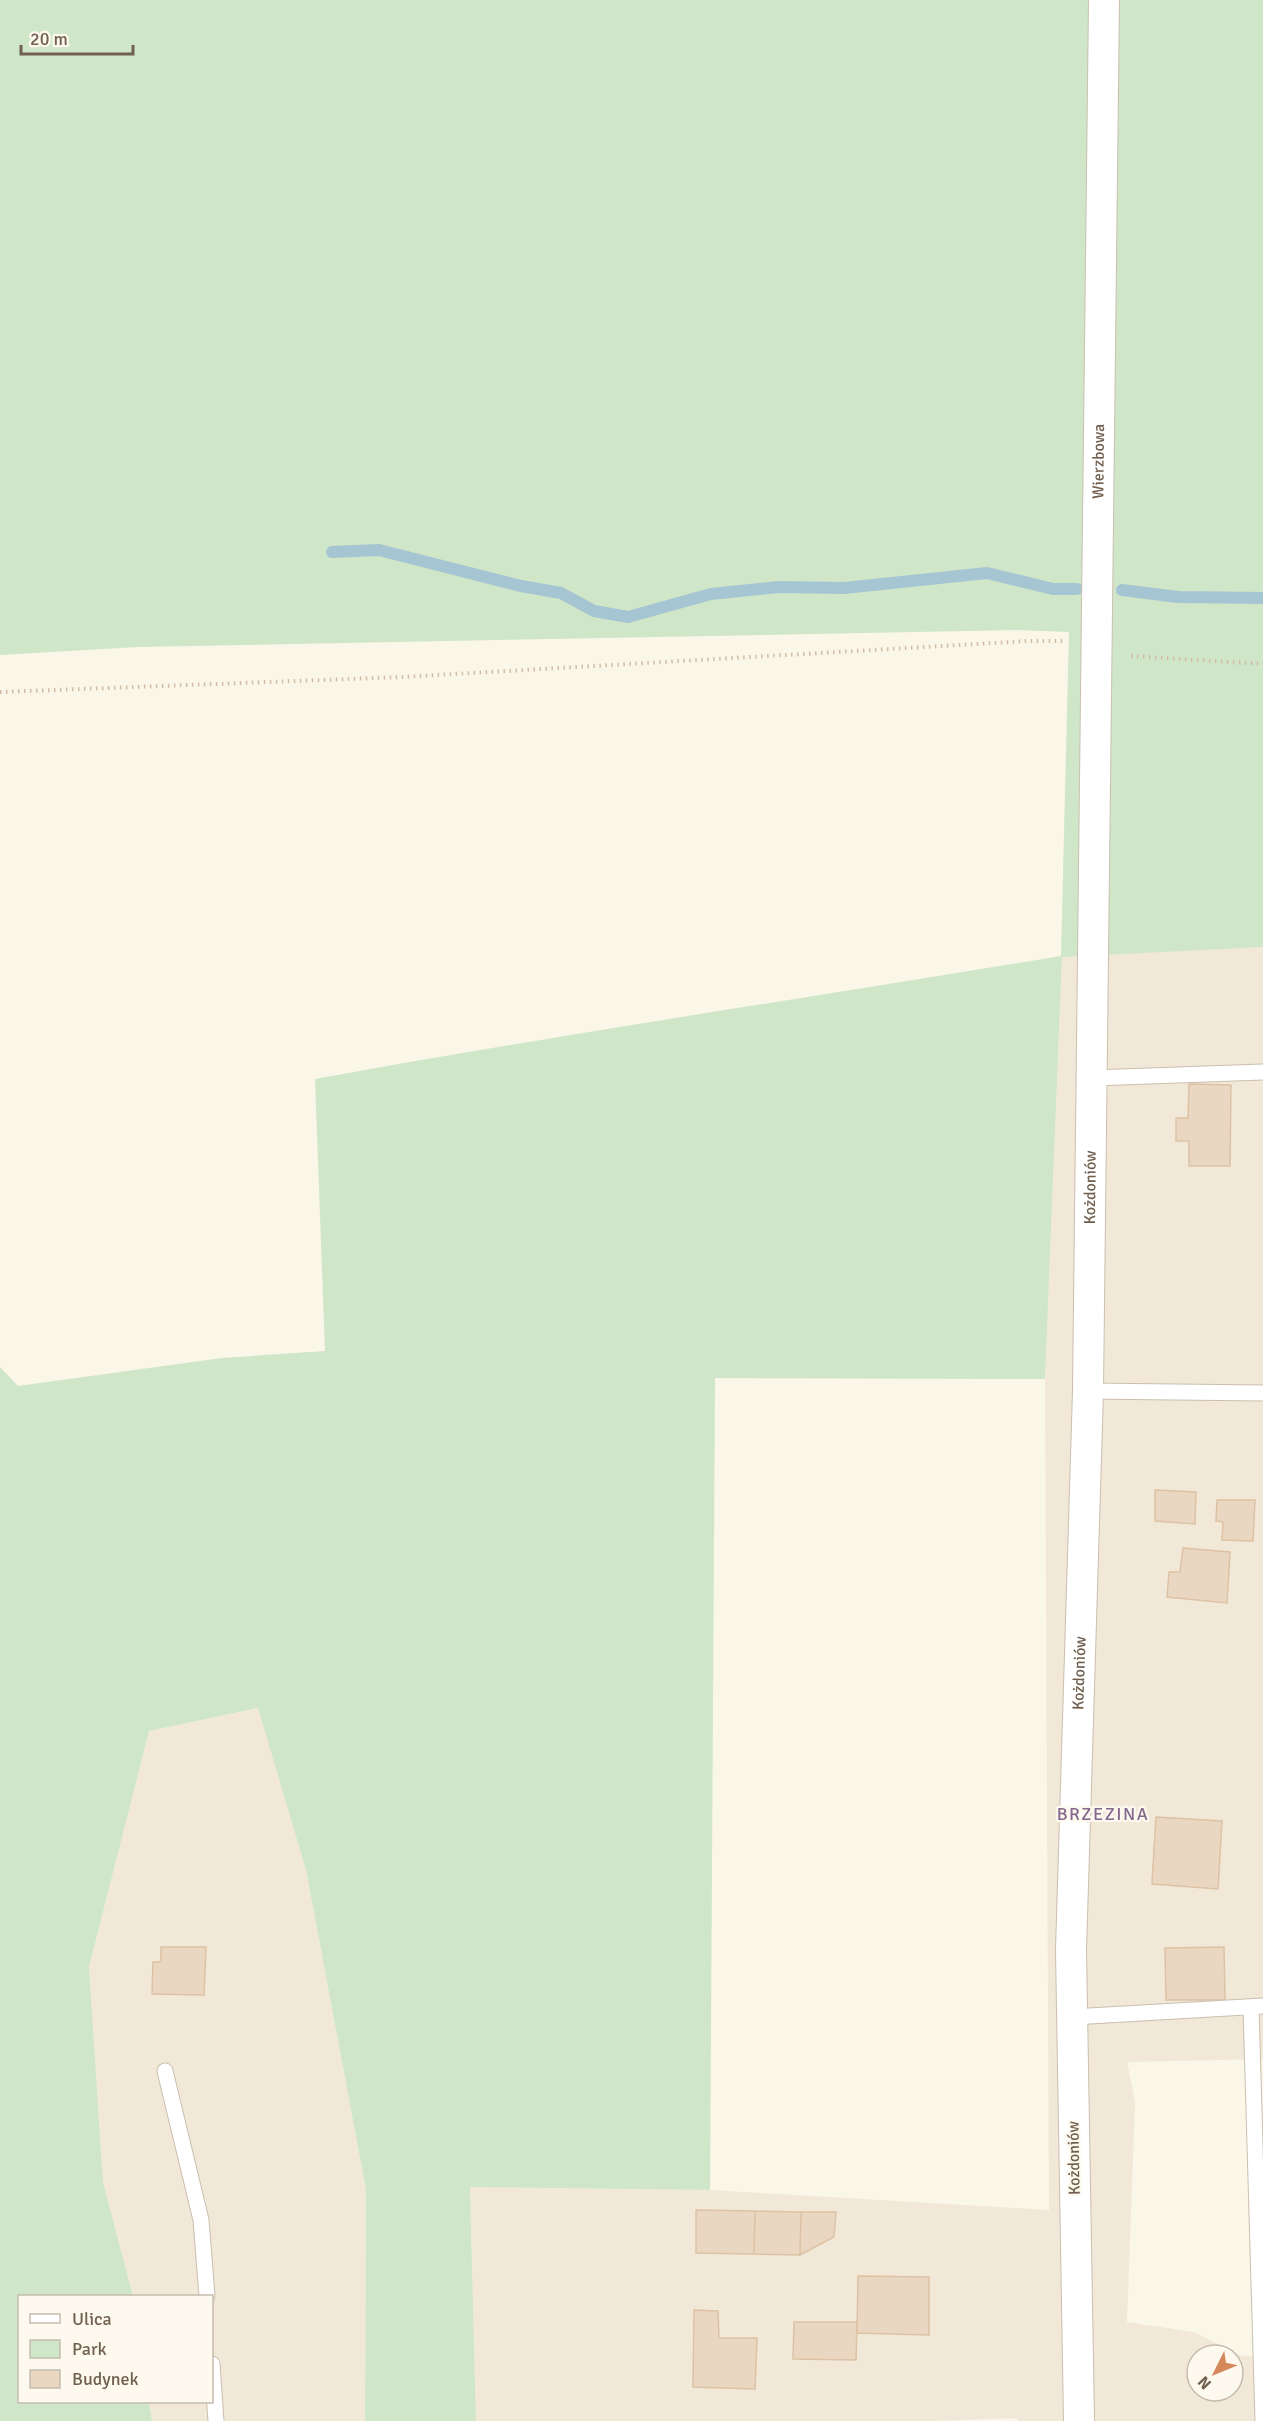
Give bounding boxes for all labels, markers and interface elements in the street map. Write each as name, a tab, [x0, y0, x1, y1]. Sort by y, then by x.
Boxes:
scale bar	[21, 18, 134, 56]
text: 20 m	[30, 28, 68, 50]
street label: Wierzbowa	[1088, 424, 1109, 499]
street label: Kożdoniów	[1080, 1150, 1101, 1224]
street label: Kożdoniów	[1068, 1635, 1091, 1711]
district label: BRZEZINA	[1057, 1803, 1149, 1825]
street label: Kożdoniów	[1063, 2120, 1085, 2195]
legend	[18, 2295, 213, 2403]
text: Ulica	[72, 2308, 112, 2330]
text: Park	[72, 2338, 107, 2360]
north arrow	[1185, 2343, 1245, 2403]
text: Budynek	[72, 2368, 139, 2390]
text: N	[1194, 2372, 1216, 2393]

